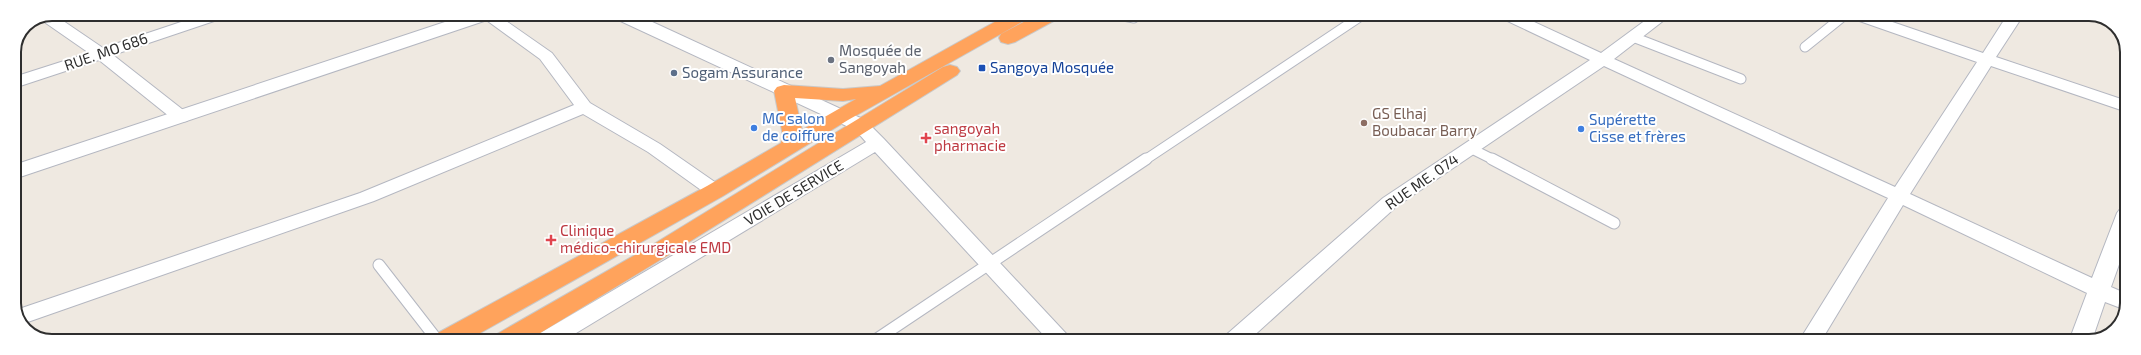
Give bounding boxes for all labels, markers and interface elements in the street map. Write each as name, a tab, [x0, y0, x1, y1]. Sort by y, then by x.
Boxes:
street label: RUE. MO 686	[62, 28, 150, 74]
place label: Mosquée de Sangoyah	[839, 41, 922, 76]
marker: Mosquée de Sangoyah	[826, 55, 836, 65]
place label: Sangoya Mosquée	[990, 58, 1114, 76]
place label: Sogam Assurance	[682, 63, 803, 81]
marker: Sangoya Mosquée	[977, 63, 987, 73]
marker: Sogam Assurance	[669, 68, 679, 78]
place label: GS Elhaj Boubacar Barry	[1372, 104, 1477, 139]
place label: MC salon de coiffure	[762, 109, 835, 144]
place label: Supérette Cisse et frères	[1589, 110, 1686, 145]
marker: GS Elhaj Boubacar Barry	[1359, 118, 1369, 128]
place label: sangoyah pharmacie	[934, 119, 1006, 154]
marker: MC salon de coiffure	[749, 123, 759, 133]
marker: Supérette Cisse et frères	[1576, 124, 1586, 134]
marker: sangoyah pharmacie	[921, 133, 931, 143]
street label: RUE ME. 074	[1381, 149, 1462, 213]
street label: VOIE DE SERVICE	[741, 155, 846, 229]
place label: Clinique médico-chirurgicale EMD	[560, 221, 731, 256]
marker: Clinique médico-chirurgicale EMD	[545, 234, 557, 246]

